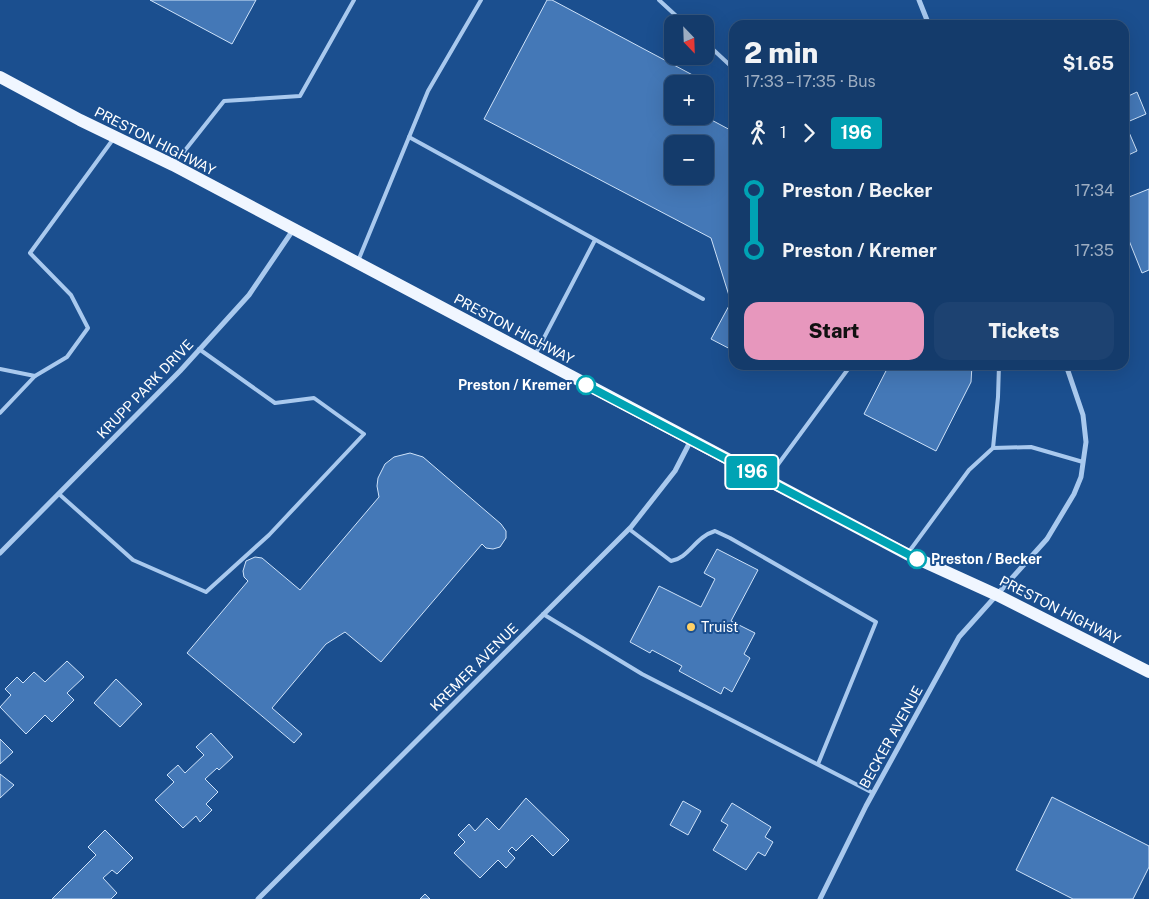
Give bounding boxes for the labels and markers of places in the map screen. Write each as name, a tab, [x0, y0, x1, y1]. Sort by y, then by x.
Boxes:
marker: Preston / Kremer	[576, 375, 596, 395]
place label: Preston / Kremer	[458, 377, 572, 393]
marker: Preston / Becker	[907, 549, 927, 569]
place label: Preston / Becker	[931, 551, 1042, 567]
place label: Truist	[701, 619, 738, 635]
marker: Truist	[685, 621, 697, 633]

